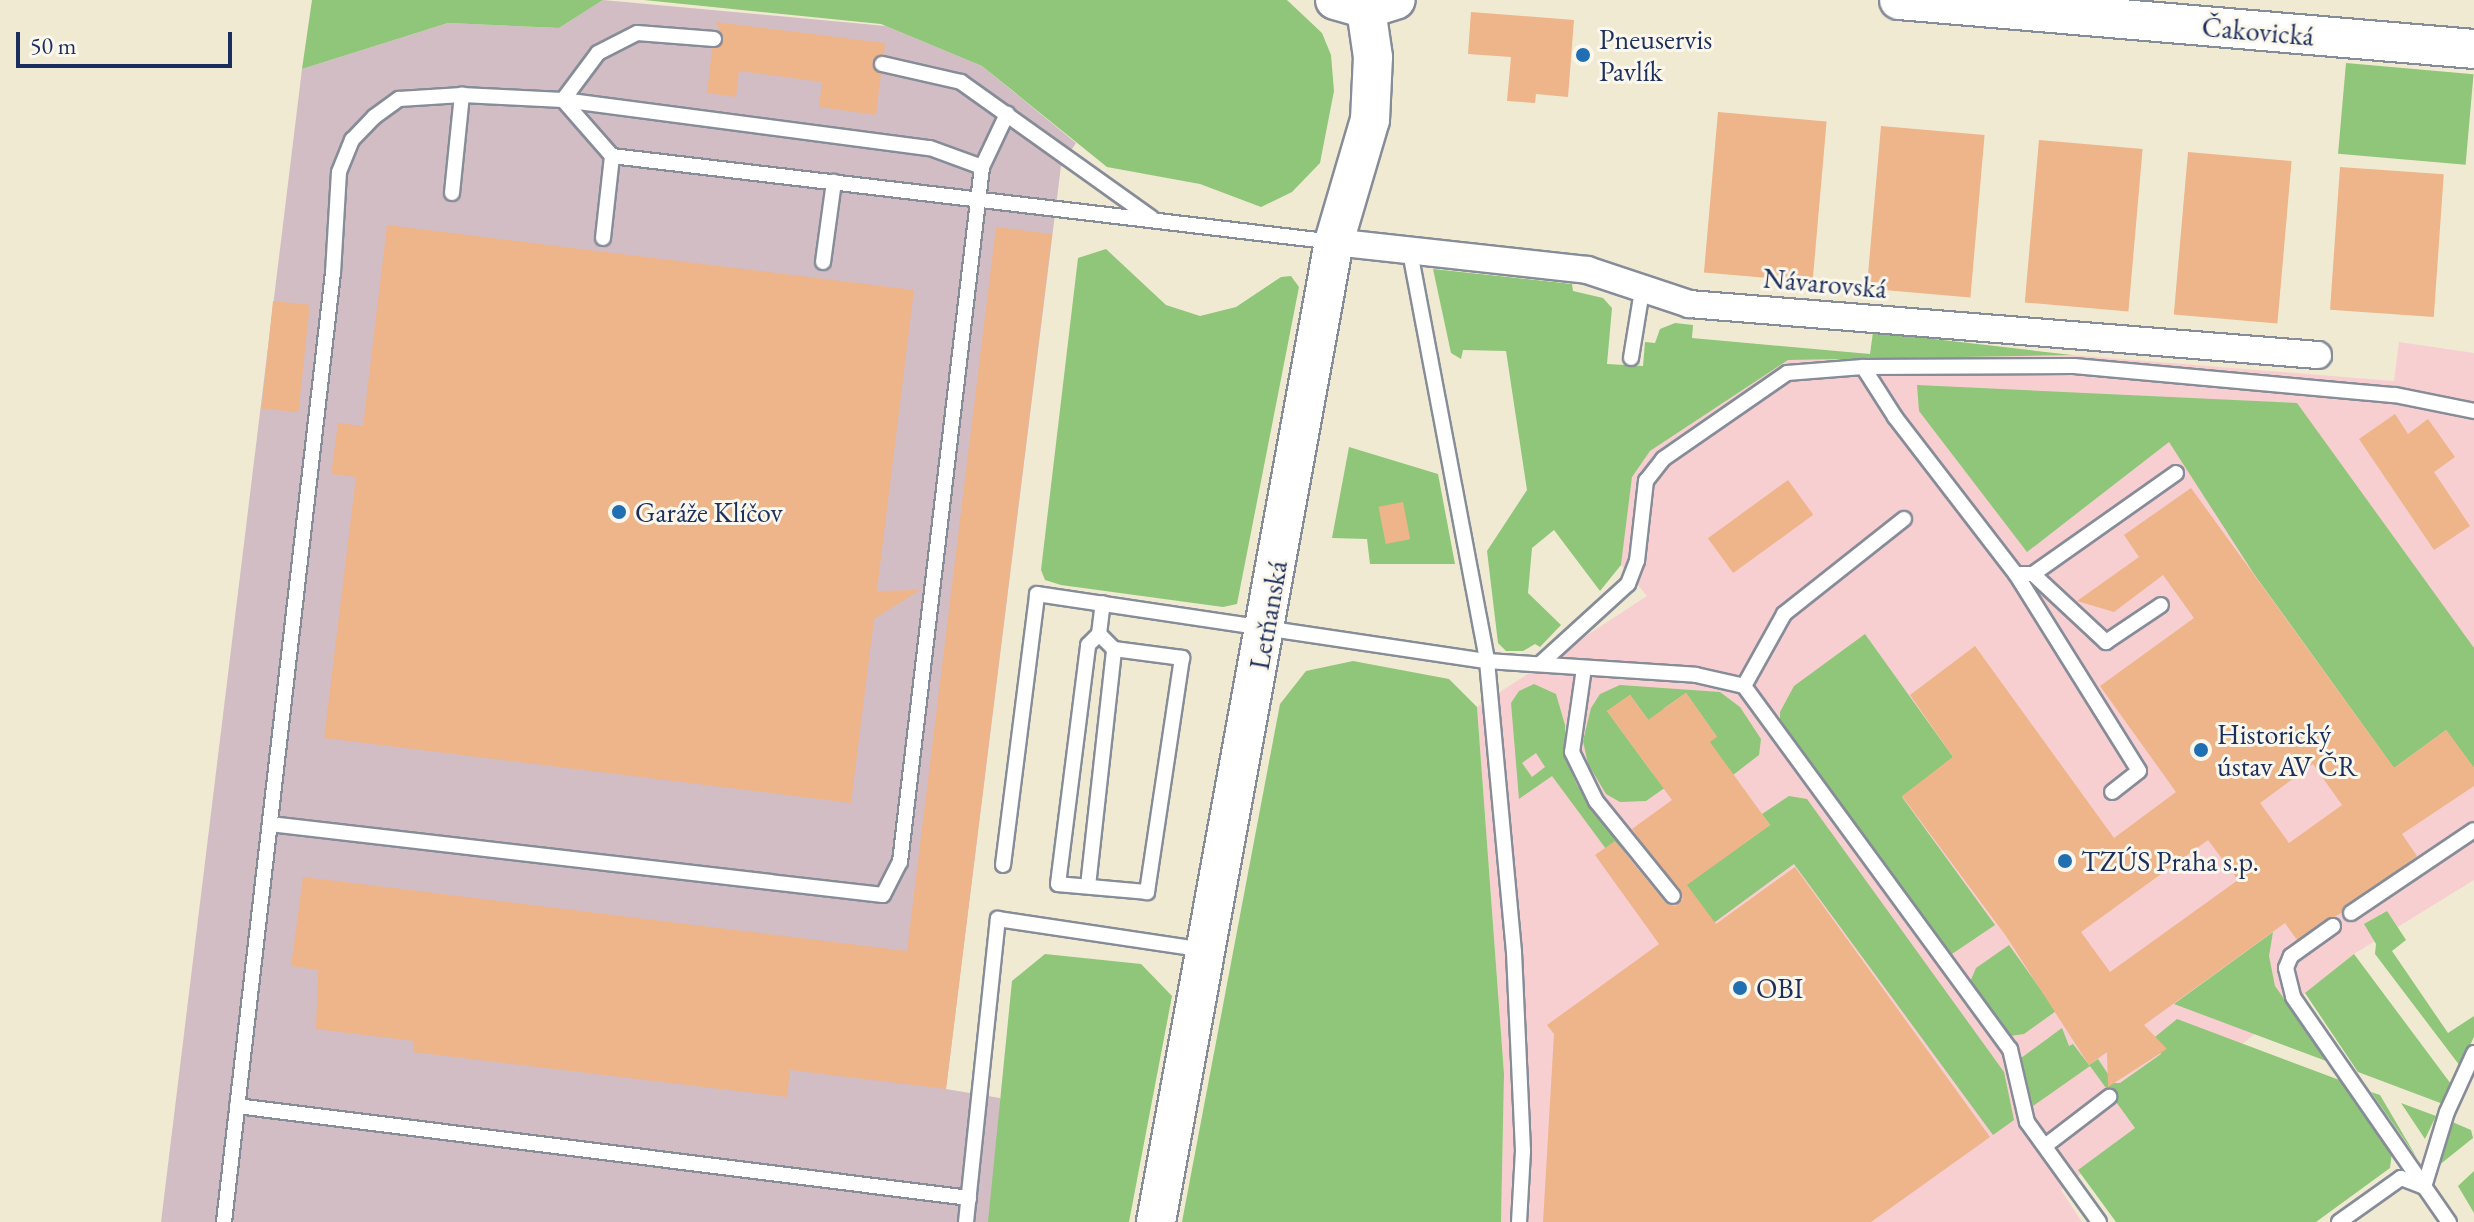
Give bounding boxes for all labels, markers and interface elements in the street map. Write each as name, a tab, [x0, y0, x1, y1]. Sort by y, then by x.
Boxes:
street label: Čakovická	[2201, 9, 2315, 53]
scale bar	[20, 16, 236, 66]
place label: Pneuservis Pavlík	[1599, 22, 1712, 88]
text: 50 m	[30, 30, 77, 61]
marker: Pneuservis Pavlík	[1574, 46, 1592, 64]
street label: Návarovská	[1762, 261, 1888, 305]
place label: Garáže Klíčov	[635, 495, 783, 529]
marker: Garáže Klíčov	[610, 503, 628, 521]
street label: Letňanská	[1242, 558, 1294, 672]
place label: Historický ústav AV ČR	[2217, 717, 2358, 783]
marker: Historický ústav AV ČR	[2192, 741, 2210, 759]
place label: TZÚS Praha s.p.	[2081, 844, 2259, 878]
marker: TZÚS Praha s.p.	[2056, 852, 2074, 870]
place label: OBI	[1756, 971, 1803, 1005]
marker: OBI	[1731, 979, 1749, 997]

